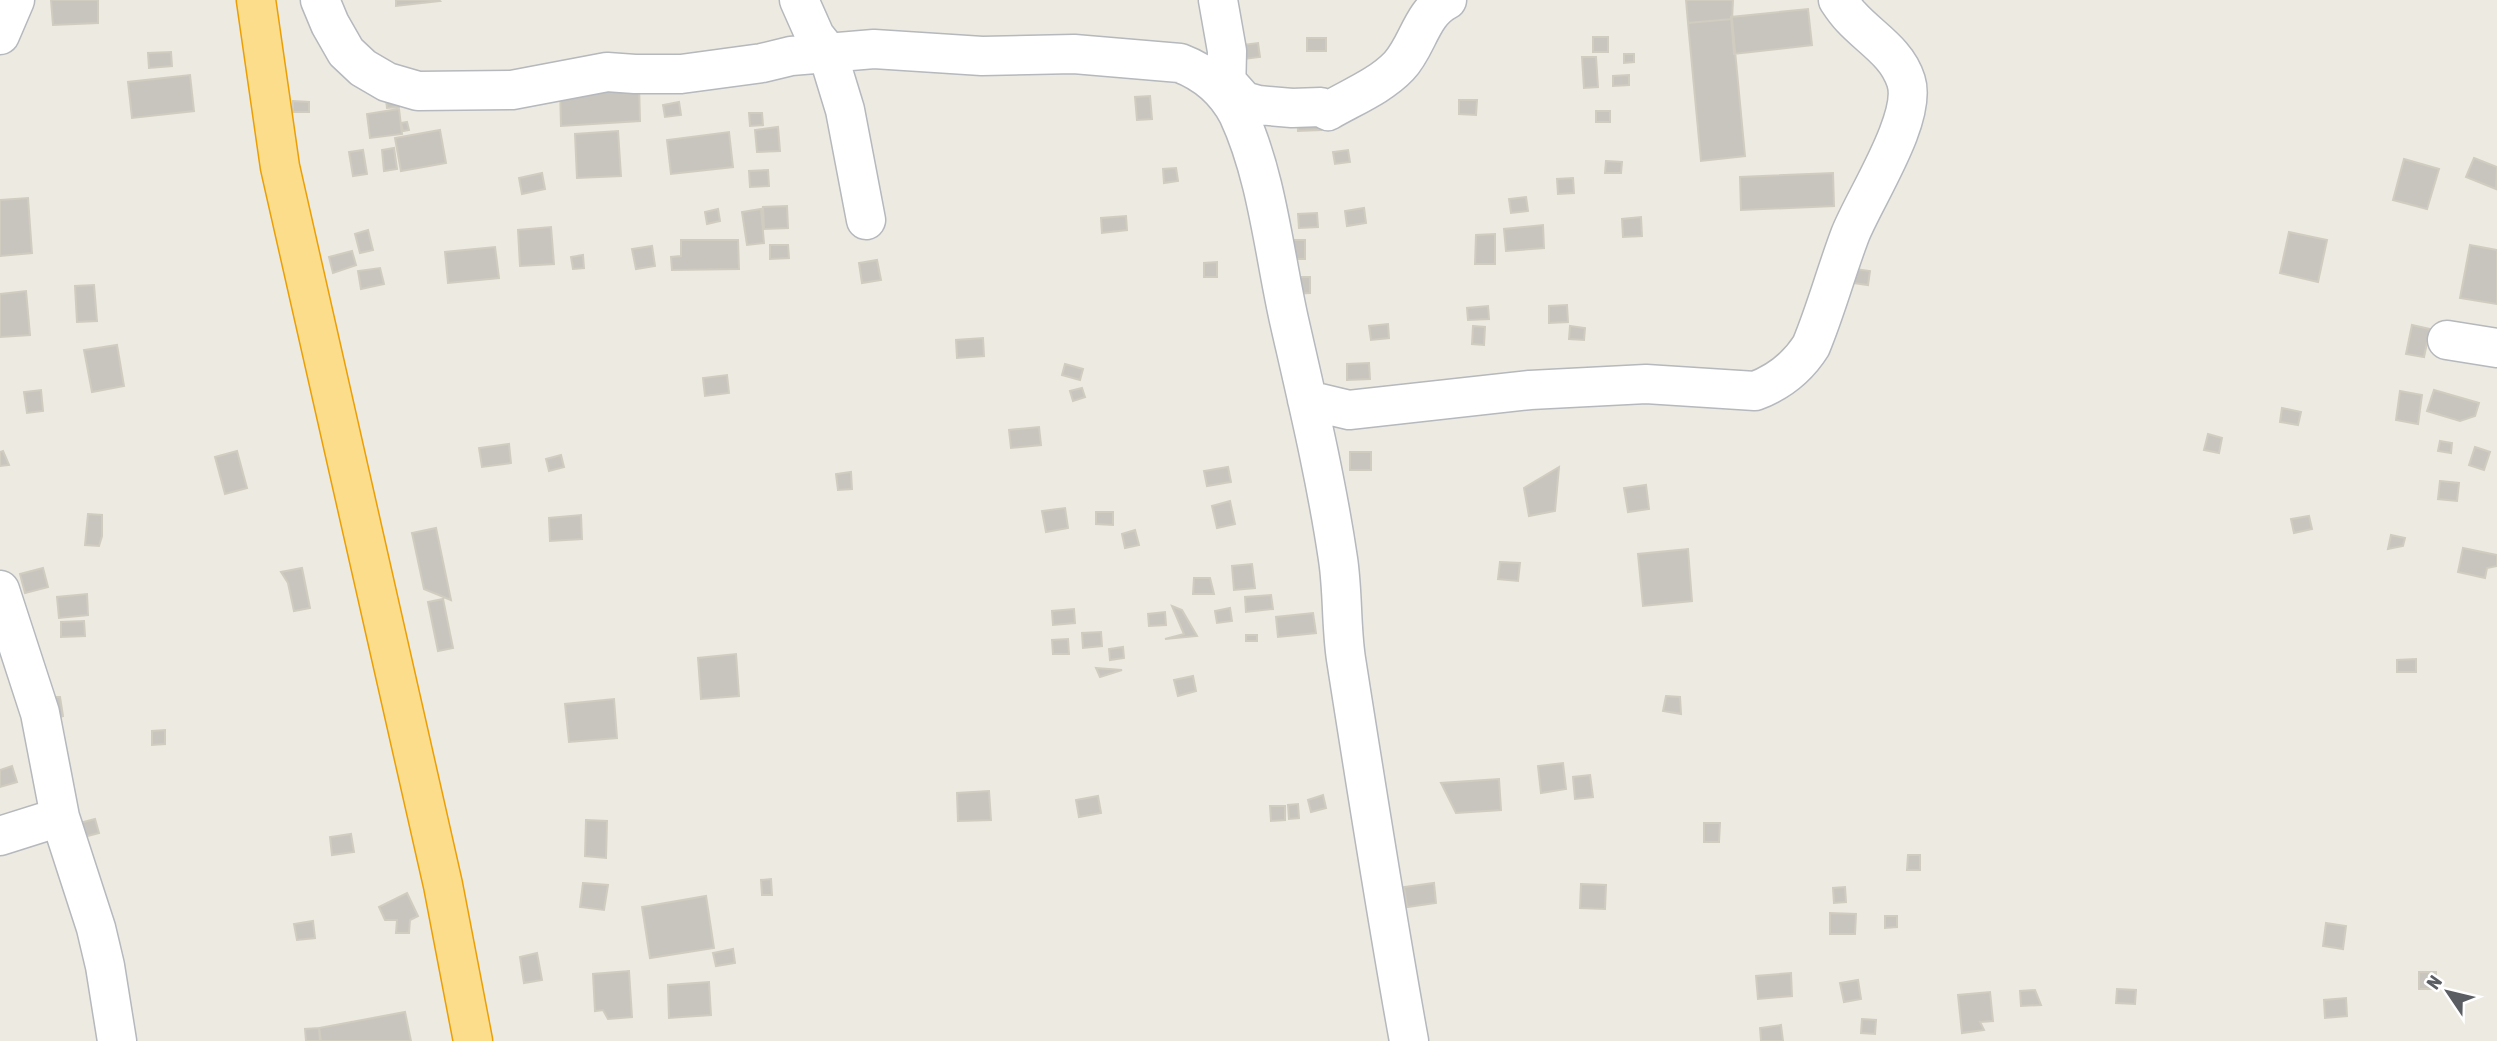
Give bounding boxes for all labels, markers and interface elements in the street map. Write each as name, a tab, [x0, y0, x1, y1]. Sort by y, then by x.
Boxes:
north arrow	[2413, 957, 2483, 1027]
text: N	[2422, 971, 2446, 993]

